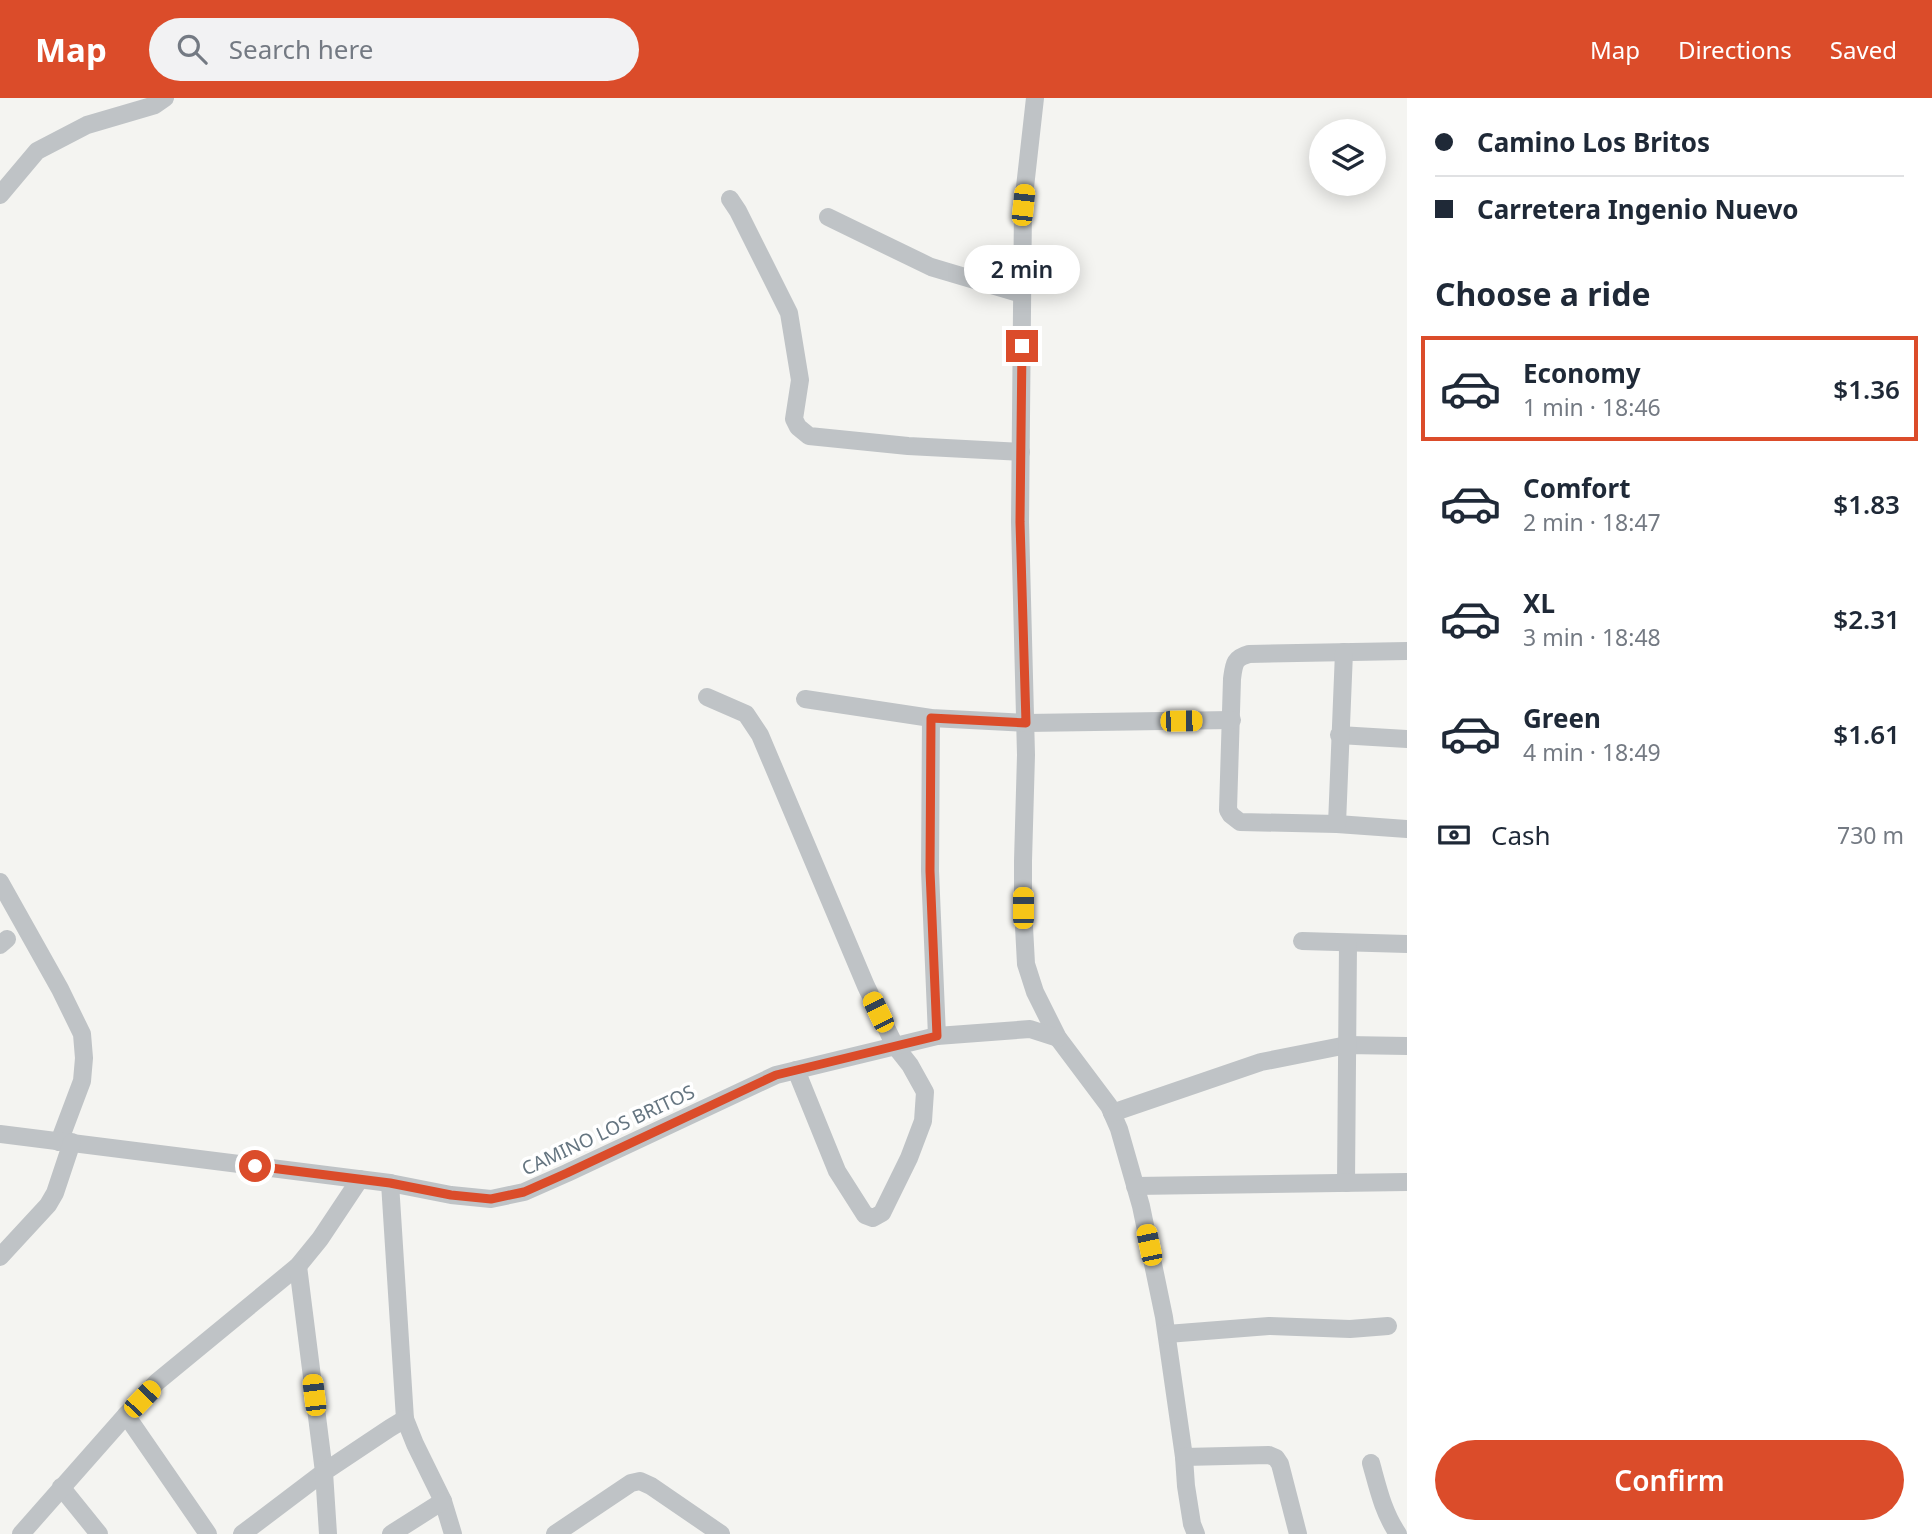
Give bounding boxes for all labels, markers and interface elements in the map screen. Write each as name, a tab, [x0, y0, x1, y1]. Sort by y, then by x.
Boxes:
search box	[149, 18, 639, 81]
text: Map	[35, 27, 107, 72]
icon: search	[173, 30, 211, 68]
text: Search here	[229, 31, 373, 67]
text: Map	[1590, 33, 1640, 66]
text: Directions	[1678, 33, 1792, 66]
text: Saved	[1830, 33, 1897, 66]
map controls	[1309, 119, 1386, 196]
button: layers	[1309, 119, 1386, 196]
text: Camino Los Britos	[1477, 124, 1710, 160]
car	[1011, 183, 1036, 227]
text: Carretera Ingenio Nuevo	[1477, 191, 1799, 227]
callout: 2 min	[964, 244, 1080, 294]
text: 2 min	[991, 253, 1053, 285]
text: Choose a ride	[1435, 272, 1651, 315]
route end	[1006, 330, 1038, 362]
text: Economy	[1523, 355, 1641, 391]
icon: car	[1439, 357, 1502, 420]
text: $1.36	[1833, 371, 1900, 407]
text: 1 min · 18:46	[1523, 391, 1661, 423]
text: Comfort	[1523, 470, 1631, 506]
icon: car	[1439, 472, 1502, 535]
text: $1.83	[1833, 486, 1900, 522]
text: 2 min · 18:47	[1523, 506, 1661, 538]
text: XL	[1523, 585, 1555, 621]
icon: car	[1439, 587, 1502, 650]
text: $2.31	[1833, 601, 1900, 637]
text: 3 min · 18:48	[1523, 621, 1661, 653]
text: Green	[1523, 700, 1601, 736]
icon: car	[1439, 702, 1502, 765]
car	[1160, 710, 1203, 732]
text: $1.61	[1833, 716, 1900, 752]
text: 4 min · 18:49	[1523, 736, 1661, 768]
icon: cash	[1435, 816, 1473, 854]
text: Cash	[1491, 817, 1551, 853]
text: 730 m	[1837, 819, 1904, 851]
car	[1013, 887, 1034, 929]
car	[860, 989, 897, 1035]
street label: CAMINO LOS BRITOS	[517, 1079, 699, 1181]
route start	[239, 1150, 271, 1182]
car	[1135, 1222, 1164, 1268]
car	[302, 1373, 327, 1417]
car	[120, 1377, 165, 1421]
button: Confirm	[1435, 1440, 1904, 1520]

